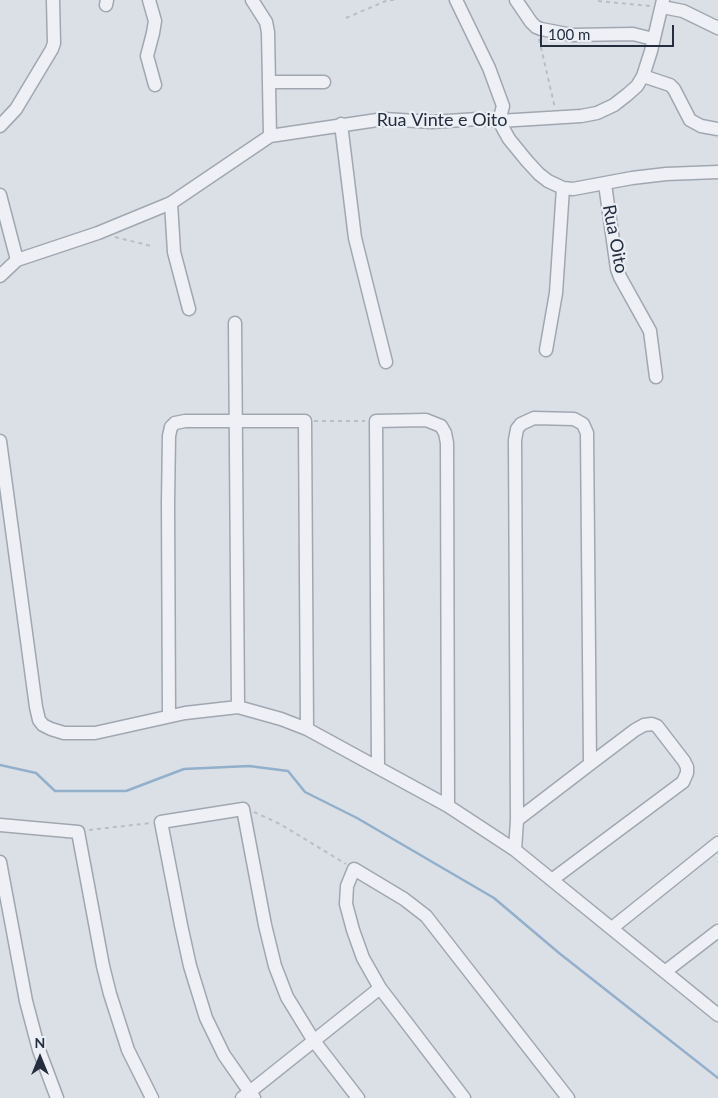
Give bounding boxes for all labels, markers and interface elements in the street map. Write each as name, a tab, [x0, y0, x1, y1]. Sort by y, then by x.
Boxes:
scale bar	[543, 15, 677, 47]
text: 100 m	[548, 25, 590, 43]
street label: Rua Vinte e Oito	[377, 109, 507, 131]
street label: Rua Oito	[598, 203, 632, 275]
north arrow	[15, 1033, 65, 1083]
text: N	[35, 1034, 45, 1051]

